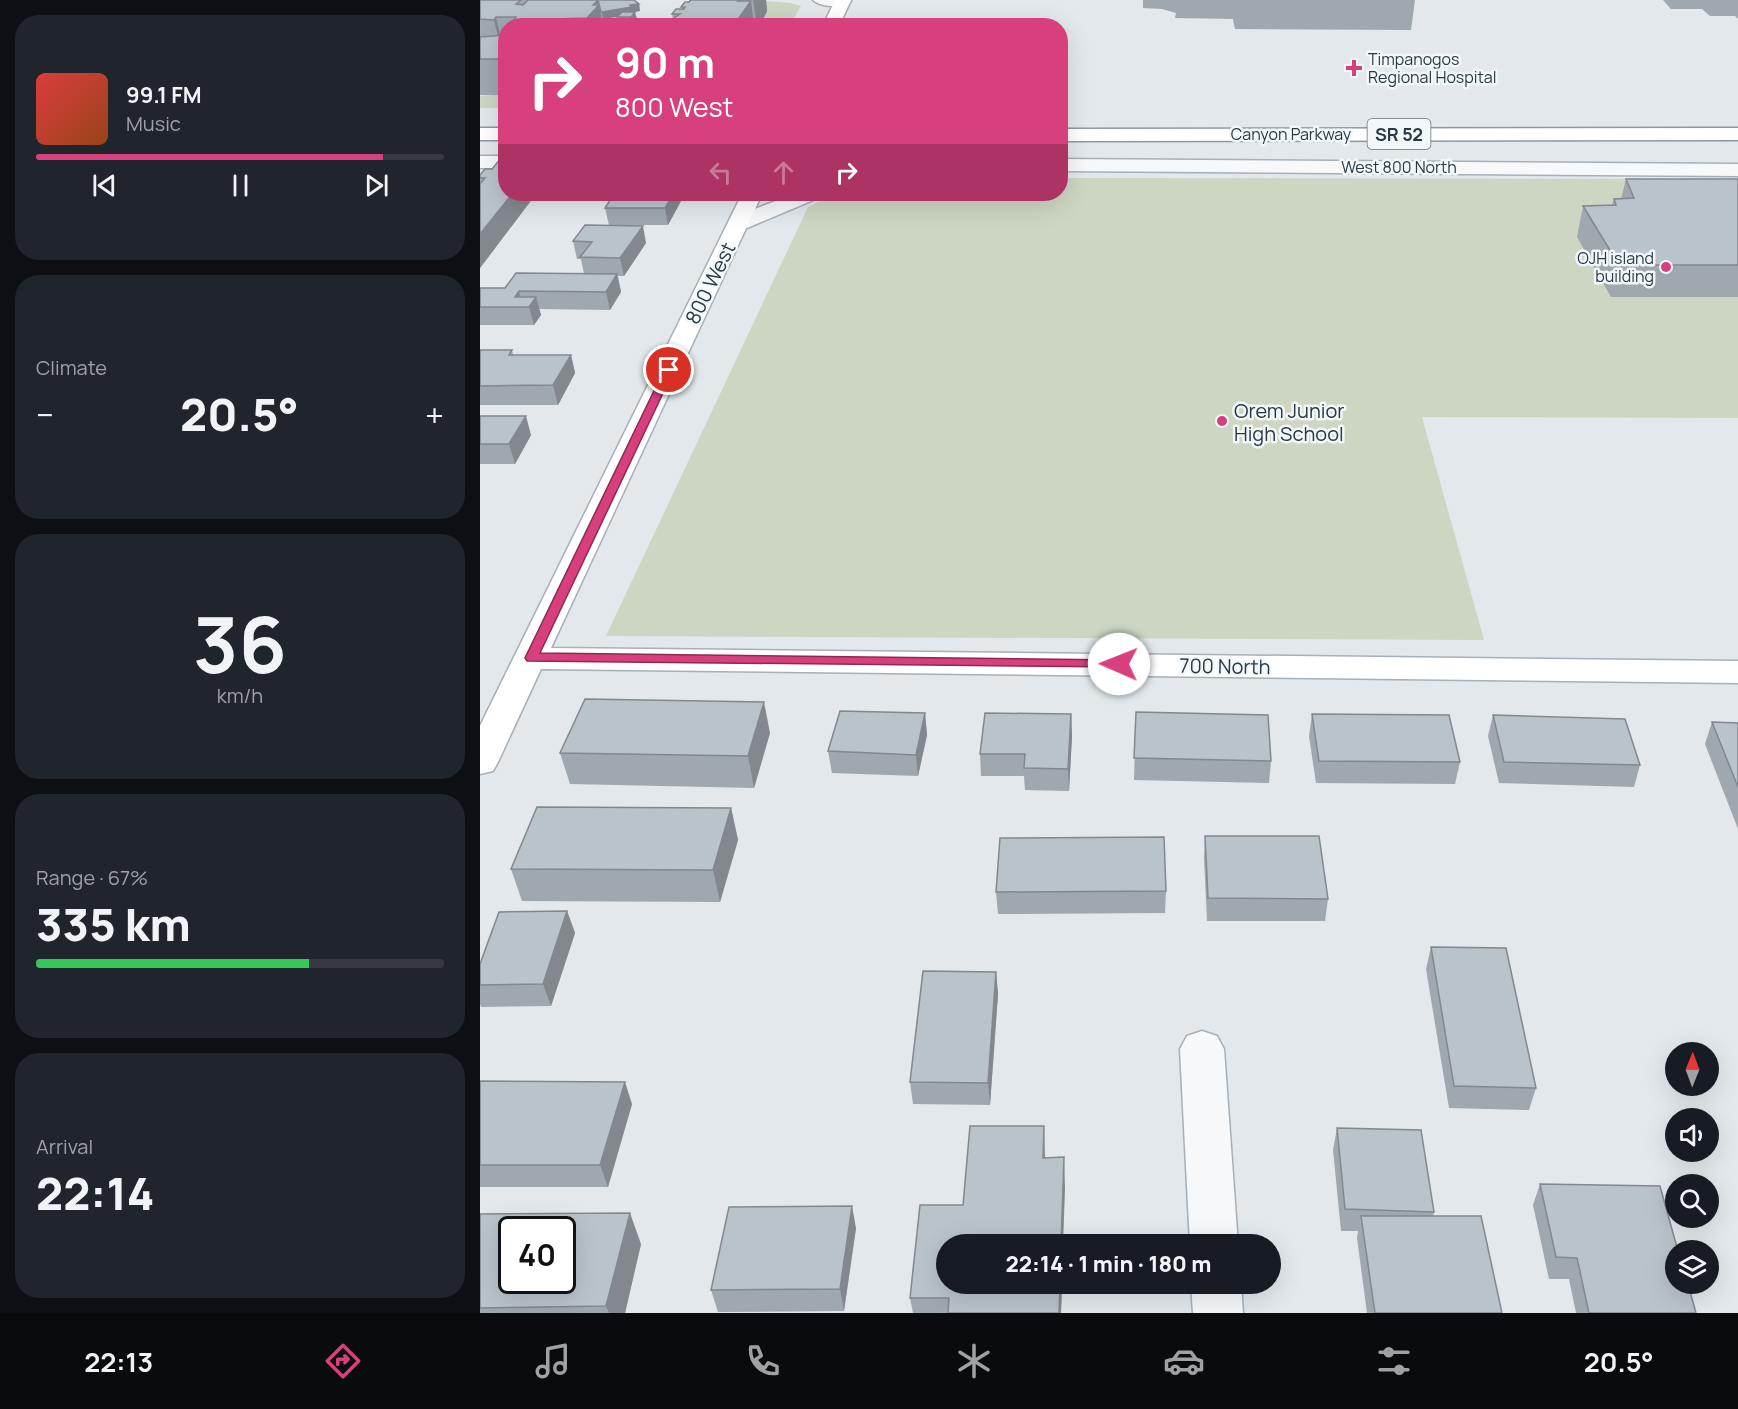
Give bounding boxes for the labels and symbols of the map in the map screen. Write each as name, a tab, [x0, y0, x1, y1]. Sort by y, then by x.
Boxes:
place label: Timpanogos Regional Hospital	[1368, 48, 1496, 88]
marker: Timpanogos Regional Hospital	[1345, 59, 1363, 77]
road number: SR 52	[1368, 119, 1430, 149]
street label: Canyon Parkway	[1231, 123, 1352, 145]
street label: West 800 North	[1341, 156, 1457, 178]
street label: 800 West	[679, 238, 741, 328]
place label: OJH island building	[1577, 247, 1654, 287]
marker: OJH island building	[1659, 260, 1673, 274]
pin	[643, 344, 694, 395]
place label: Orem Junior High School	[1234, 397, 1345, 447]
marker: Orem Junior High School	[1215, 414, 1229, 428]
position arrow	[1087, 632, 1151, 696]
street label: 700 North	[1179, 652, 1271, 680]
north arrow	[1665, 1042, 1719, 1096]
speed limit sign: 40	[498, 1216, 576, 1294]

